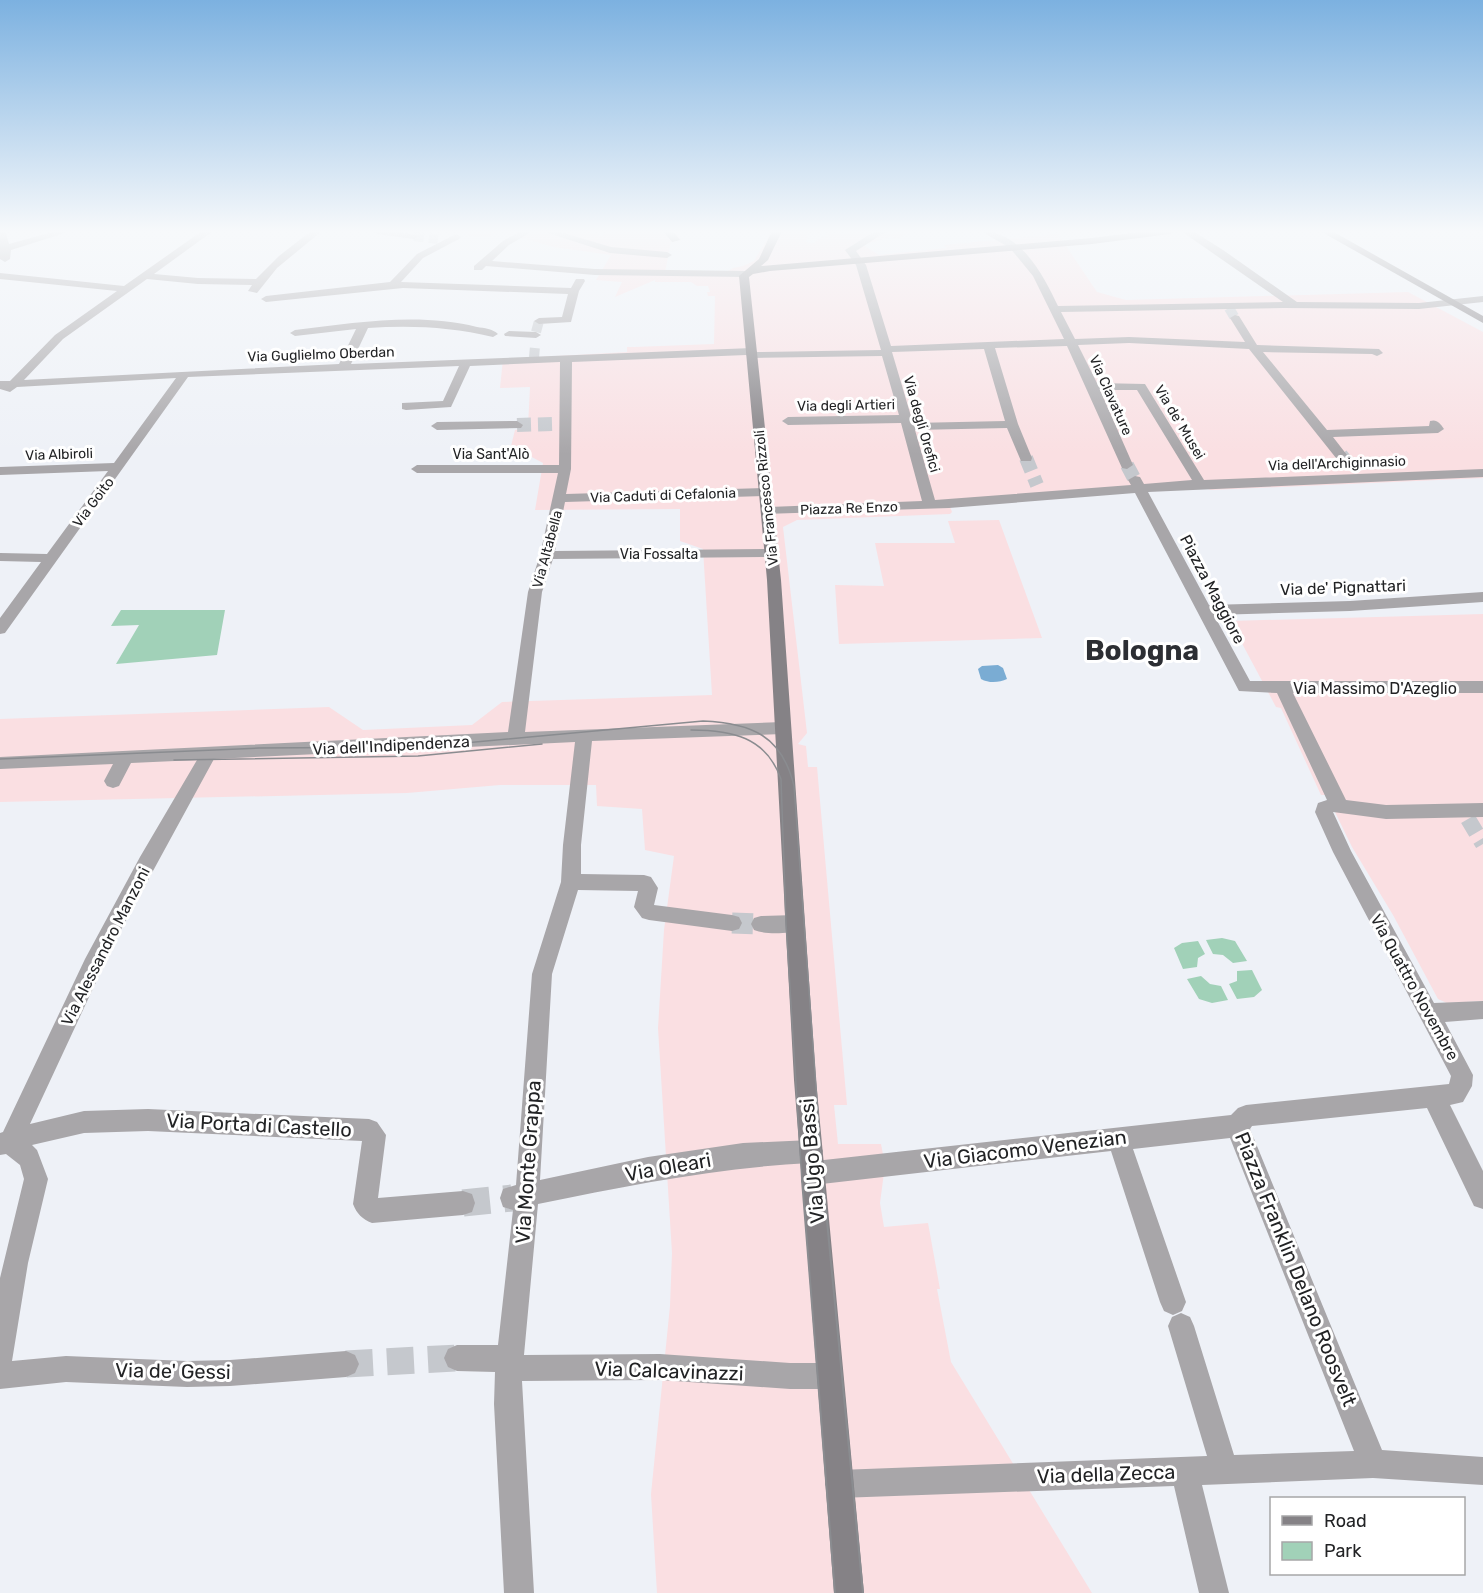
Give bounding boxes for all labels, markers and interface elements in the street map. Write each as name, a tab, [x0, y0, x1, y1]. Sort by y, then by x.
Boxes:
street label: Via Guglielmo Oberdan	[247, 343, 395, 366]
street label: Via Clavature	[1085, 352, 1136, 438]
street label: Via degli Orefici	[900, 374, 943, 474]
street label: Via de' Musei	[1151, 382, 1208, 463]
street label: Via degli Artieri	[797, 396, 895, 415]
street label: Via Francesco Rizzoli	[751, 429, 782, 567]
street label: Via Albiroli	[25, 445, 93, 464]
street label: Via Sant'Alò	[453, 446, 529, 463]
street label: Via dell'Archiginnasio	[1268, 453, 1406, 474]
street label: Via Goito	[69, 474, 118, 531]
street label: Via Caduti di Cefalonia	[590, 484, 736, 507]
street label: Piazza Re Enzo	[800, 498, 898, 519]
street label: Via Altabella	[529, 508, 566, 590]
street label: Piazza Maggiore	[1176, 532, 1249, 647]
street label: Via Fossalta	[620, 546, 698, 563]
street label: Via de' Pignattari	[1280, 576, 1406, 599]
district label: Bologna	[1085, 634, 1199, 667]
street label: Via Massimo D'Azeglio	[1293, 679, 1457, 698]
street label: Via dell'Indipendenza	[312, 732, 470, 759]
street label: Via Alessandro Manzoni	[57, 864, 154, 1029]
street label: Via Quattro Novembre	[1367, 911, 1463, 1064]
street label: Via Monte Grappa	[510, 1079, 546, 1245]
street label: Via Ugo Bassi	[795, 1097, 829, 1225]
street label: Via Porta di Castello	[166, 1108, 352, 1142]
street label: Via Giacomo Venezian	[922, 1125, 1128, 1173]
street label: Piazza Franklin Delano Roosvelt	[1230, 1128, 1362, 1410]
street label: Via Oleari	[623, 1148, 713, 1186]
street label: Via Calcavinazzi	[594, 1356, 744, 1386]
street label: Via de' Gessi	[115, 1358, 231, 1384]
street label: Via della Zecca	[1036, 1460, 1176, 1488]
legend	[1270, 1497, 1465, 1575]
text: Road	[1324, 1510, 1367, 1532]
text: Park	[1324, 1540, 1362, 1562]

